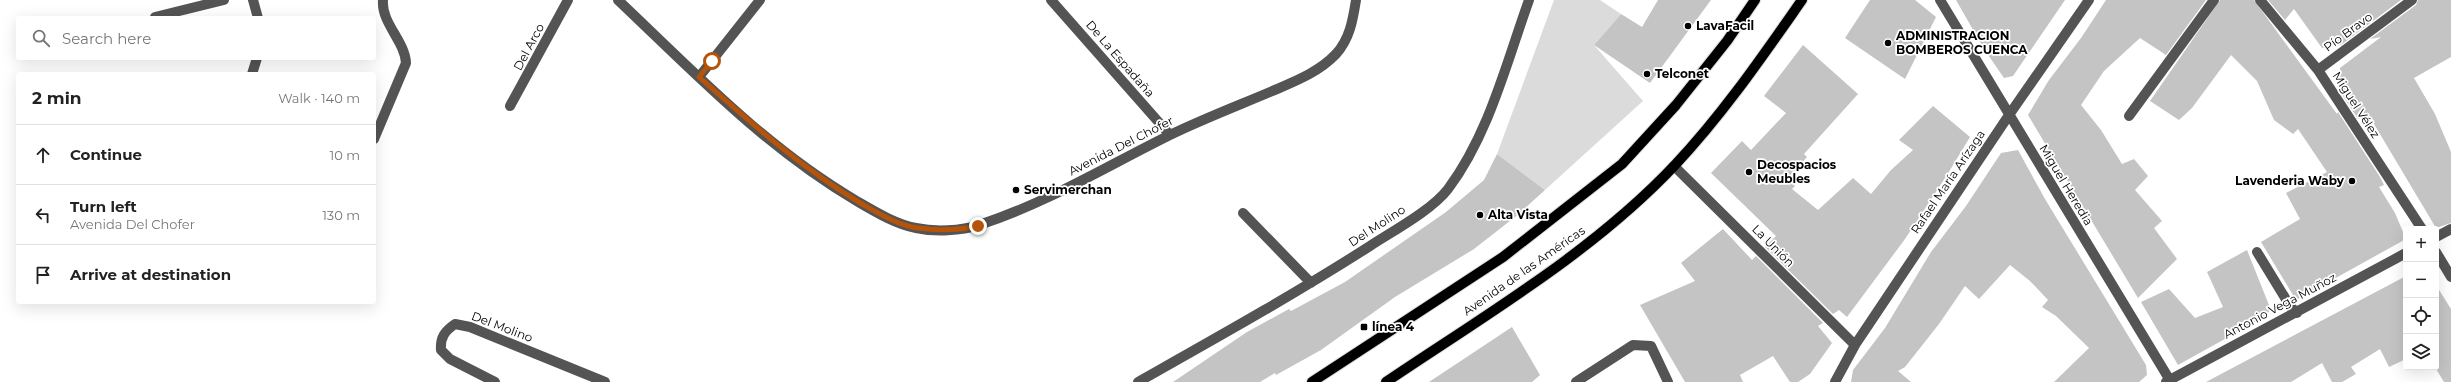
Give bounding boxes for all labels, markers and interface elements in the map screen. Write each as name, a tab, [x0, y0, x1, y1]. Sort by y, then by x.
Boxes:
street label: Pío Bravo	[2320, 9, 2375, 54]
search box	[16, 16, 376, 60]
street label: De La Espadaña	[1083, 17, 1158, 100]
place label: LavaFacil	[1696, 18, 1754, 33]
street label: Del Arco	[510, 21, 547, 73]
marker: LavaFacil	[1683, 21, 1693, 31]
icon: search	[30, 27, 52, 49]
place label: ADMINISTRACION BOMBEROS CUENCA	[1895, 28, 2028, 57]
text: Search here	[62, 29, 151, 48]
marker: ADMINISTRACION BOMBEROS CUENCA	[1883, 38, 1893, 48]
route start	[703, 52, 721, 70]
place label: Telconet	[1655, 66, 1710, 81]
marker: Telconet	[1642, 69, 1652, 79]
street label: Miguel Vélez	[2329, 69, 2383, 141]
text: 2 min	[32, 88, 82, 108]
text: Walk · 140 m	[278, 90, 360, 106]
street label: Avenida Del Chofer	[1066, 113, 1176, 178]
street label: Rafael María Arízaga	[1907, 127, 1988, 237]
street label: Miguel Heredia	[2036, 141, 2097, 228]
icon: ahead	[32, 144, 54, 166]
text: Continue	[70, 145, 142, 164]
text: 10 m	[330, 147, 360, 163]
place label: Decospacios Meubles	[1757, 157, 1837, 186]
marker: Decospacios Meubles	[1744, 167, 1754, 177]
place label: Lavenderia Waby	[2235, 173, 2345, 188]
marker: Lavenderia Waby	[2347, 176, 2357, 186]
place label: Servimerchan	[1024, 182, 1112, 197]
marker: Servimerchan	[1011, 185, 1021, 195]
text: Turn left	[70, 197, 137, 216]
street label: Del Molino	[1346, 202, 1408, 249]
icon: left	[32, 204, 54, 226]
text: 130 m	[322, 207, 360, 223]
place label: Alta Vista	[1487, 207, 1548, 222]
marker: Alta Vista	[1475, 210, 1485, 220]
text: Avenida Del Chofer	[70, 216, 195, 232]
route end	[969, 217, 987, 235]
street label: La Unión	[1749, 221, 1798, 270]
street label: Avenida de las Américas	[1460, 223, 1588, 318]
map controls	[2403, 226, 2439, 370]
button: +	[2403, 226, 2439, 262]
button: −	[2403, 262, 2439, 298]
icon: arrive	[32, 264, 54, 286]
text: Arrive at destination	[70, 265, 231, 284]
street label: Antonio Vega Muñoz	[2221, 269, 2339, 342]
button: locate	[2403, 298, 2439, 334]
street label: Del Molino	[469, 308, 535, 345]
place label: línea 4	[1372, 319, 1415, 334]
marker: línea 4	[1359, 322, 1369, 332]
button: layers	[2403, 334, 2439, 370]

